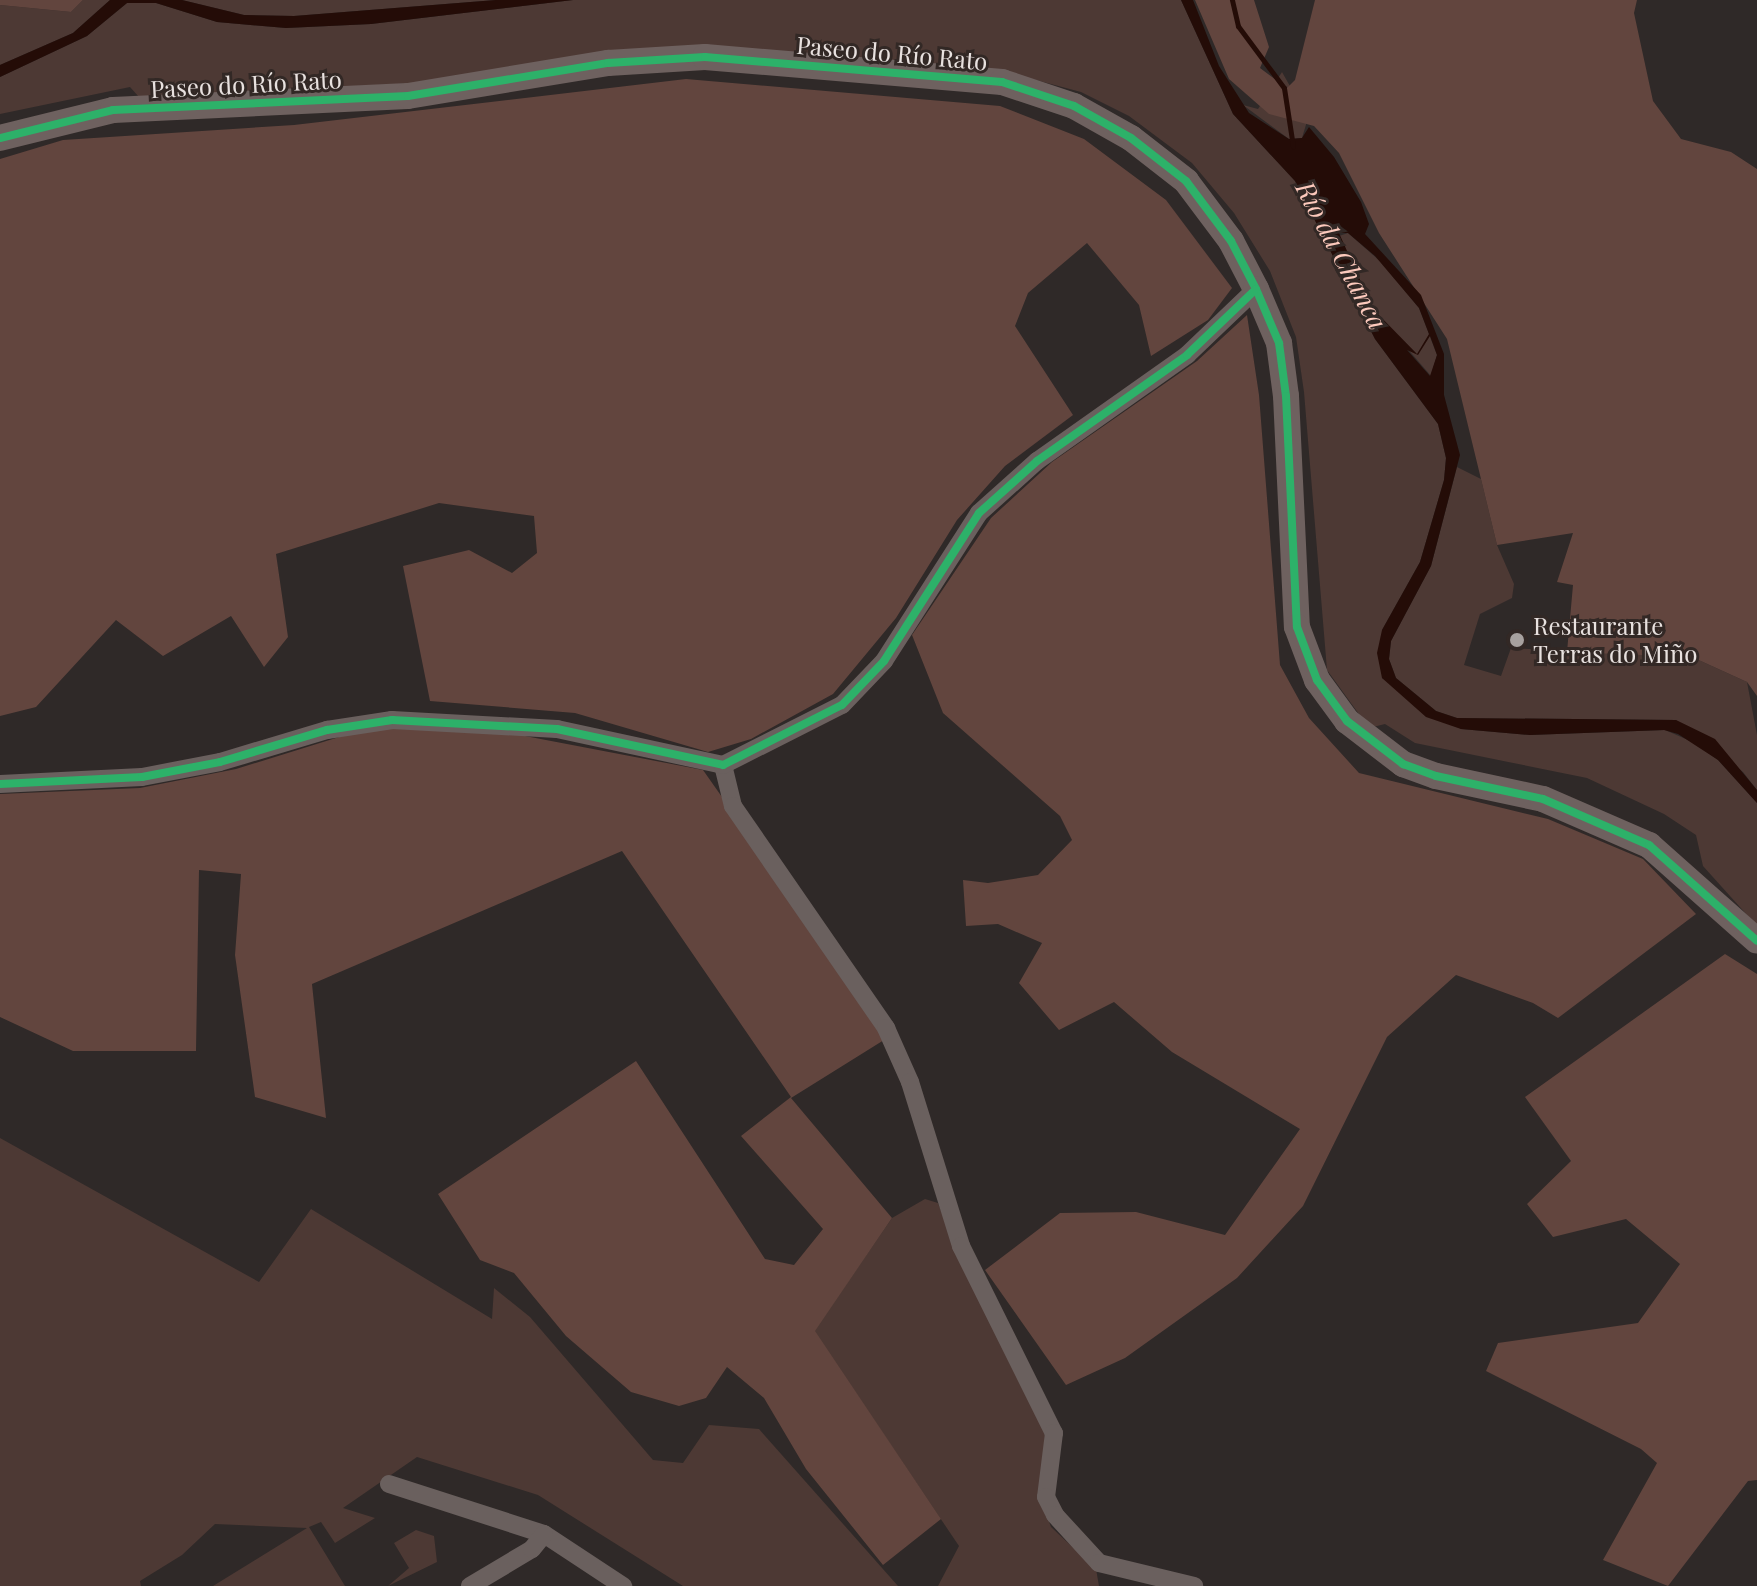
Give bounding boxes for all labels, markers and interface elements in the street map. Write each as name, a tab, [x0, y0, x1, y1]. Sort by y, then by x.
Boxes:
street label: Paseo do Río Rato	[795, 30, 989, 76]
street label: Paseo do Río Rato	[149, 65, 343, 103]
water label: Río da Chanca	[1290, 175, 1394, 335]
place label: Restaurante Terras do Miño	[1533, 612, 1698, 668]
marker: Restaurante Terras do Miño	[1508, 631, 1526, 649]

